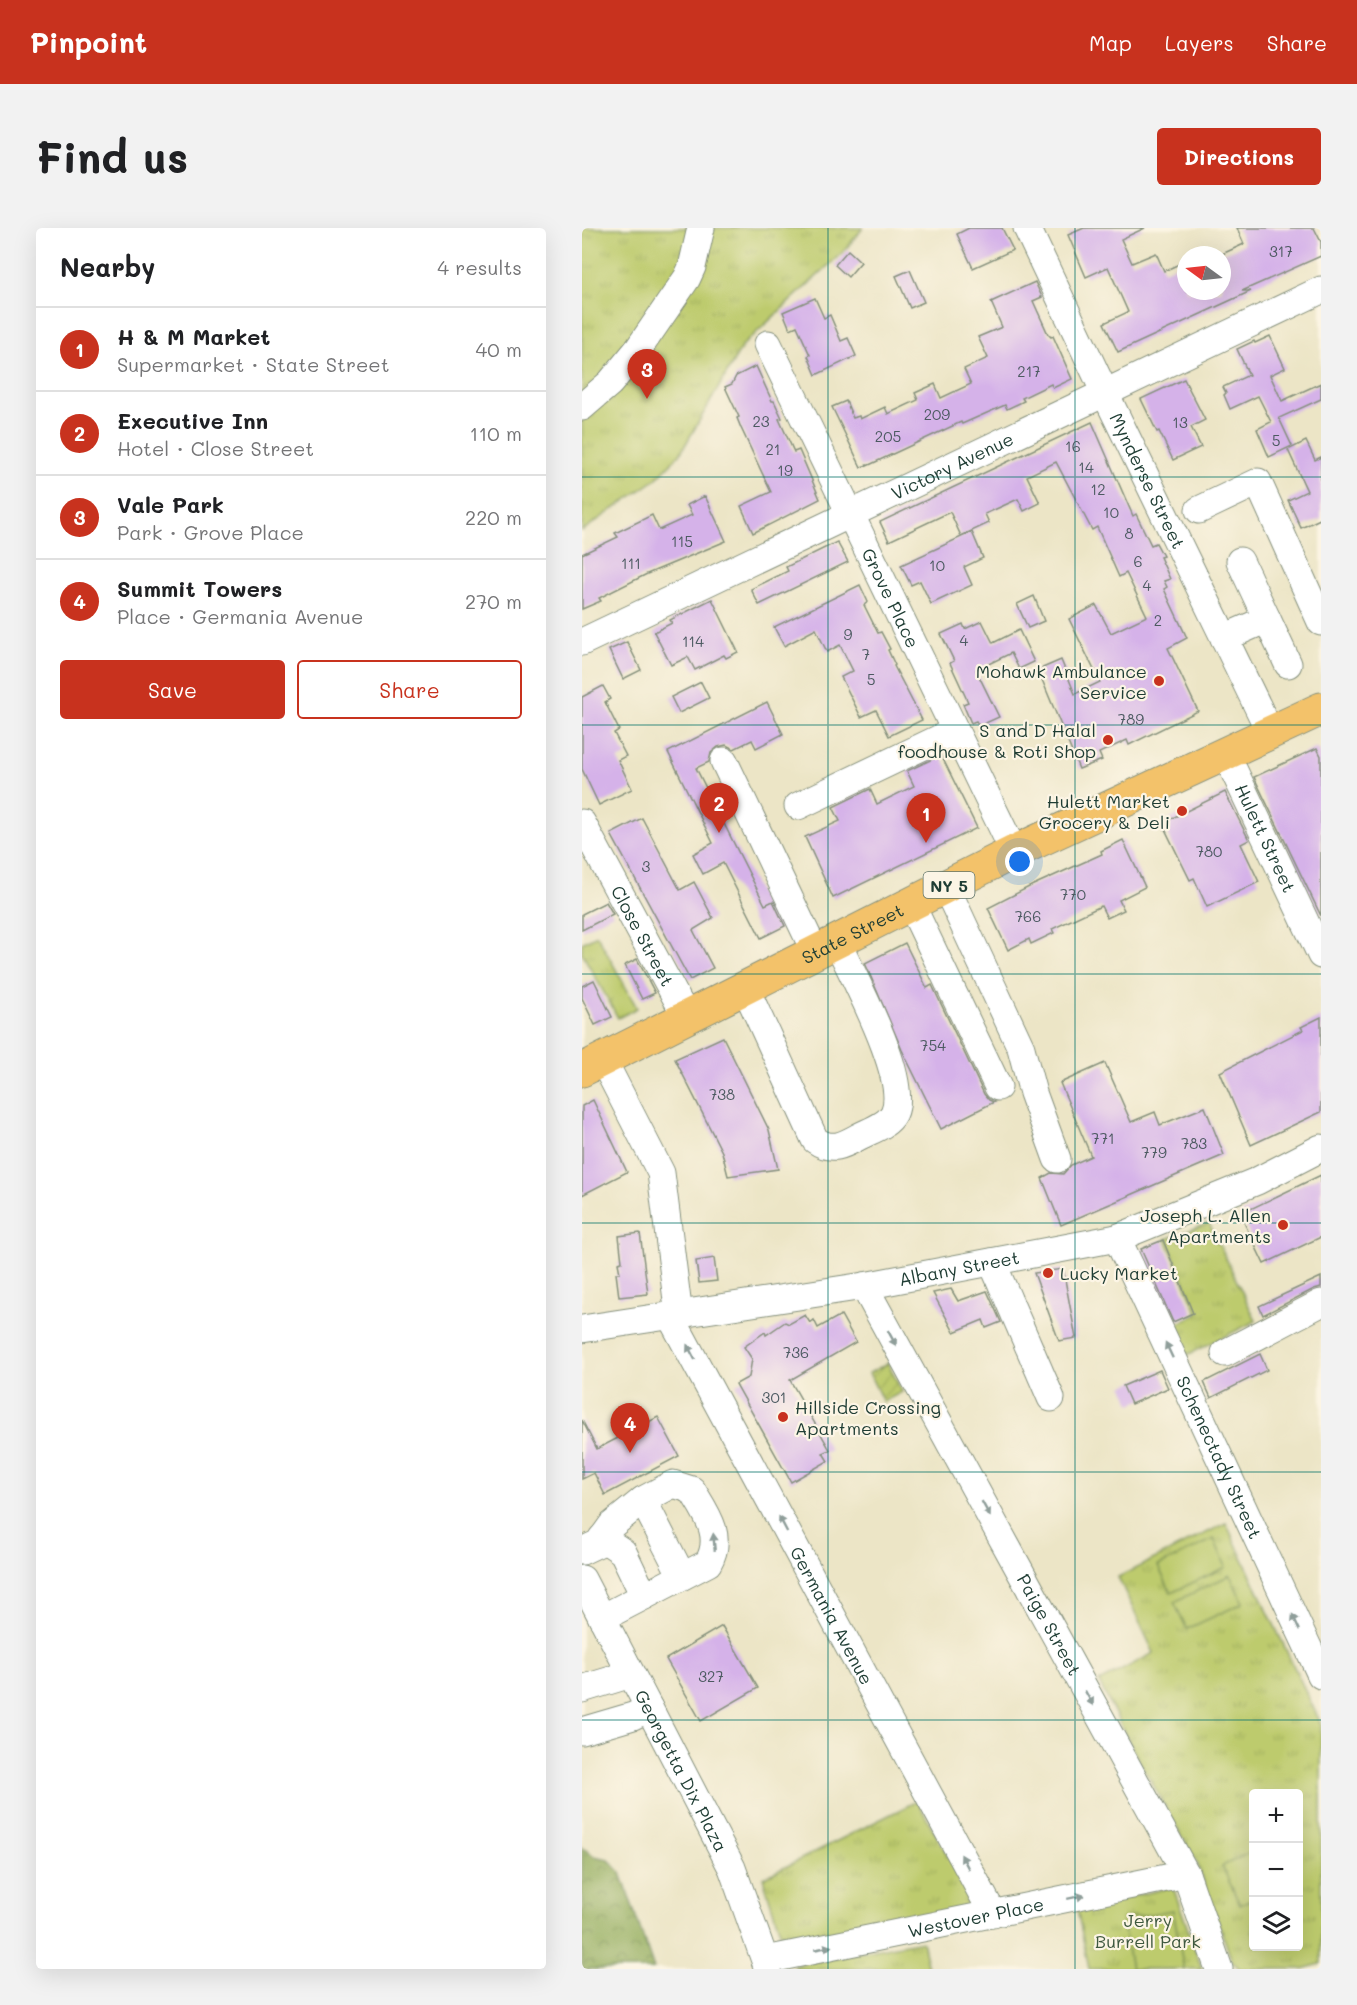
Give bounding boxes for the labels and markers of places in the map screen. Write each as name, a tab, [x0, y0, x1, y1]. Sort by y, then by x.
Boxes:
pin: 3	[628, 350, 666, 399]
place label: Mohawk Ambulance Service	[976, 659, 1147, 704]
marker: Mohawk Ambulance Service	[1152, 674, 1166, 688]
place label: S and D Halal foodhouse & Roti Shop	[898, 718, 1096, 763]
marker: S and D Halal foodhouse & Roti Shop	[1101, 733, 1115, 747]
pin: 2	[700, 784, 738, 833]
place label: Hulett Market Grocery & Deli	[1039, 789, 1170, 834]
pin: 1	[906, 794, 946, 843]
marker: Hulett Market Grocery & Deli	[1175, 804, 1189, 818]
place label: Joseph L. Allen Apartments	[1140, 1203, 1271, 1248]
marker: Joseph L. Allen Apartments	[1276, 1218, 1290, 1232]
place label: Lucky Market	[1060, 1261, 1178, 1285]
marker: Lucky Market	[1041, 1266, 1055, 1280]
place label: Hillside Crossing Apartments	[795, 1395, 941, 1440]
pin: 4	[610, 1404, 650, 1453]
marker: Hillside Crossing Apartments	[776, 1410, 790, 1424]

